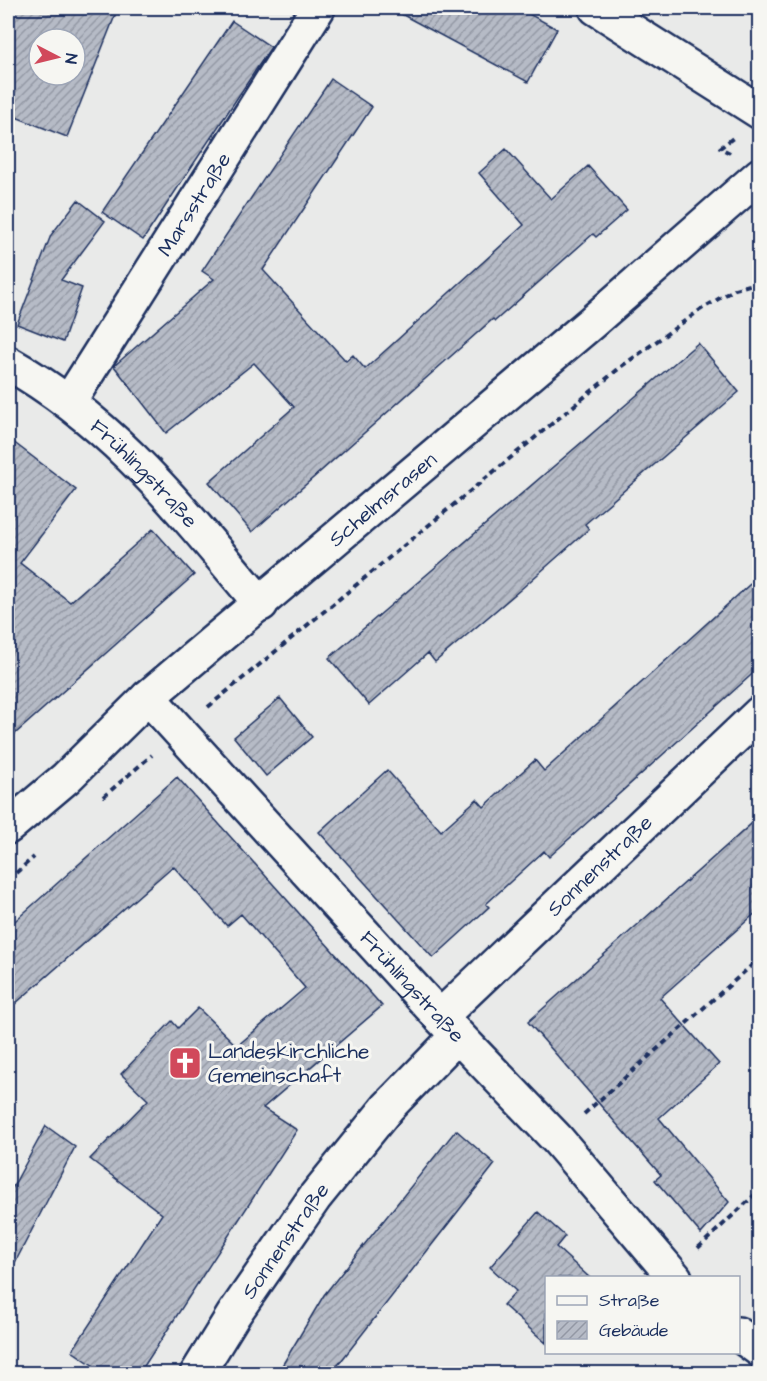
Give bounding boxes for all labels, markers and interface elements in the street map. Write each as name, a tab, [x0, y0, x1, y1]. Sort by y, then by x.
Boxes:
north arrow	[27, 27, 87, 87]
text: N	[59, 52, 82, 65]
street label: Marsstraße	[151, 147, 238, 262]
street label: Frühlingstraße	[84, 412, 204, 534]
street label: Schelmsrasen	[322, 445, 443, 554]
street label: Sonnenstraße	[541, 809, 659, 923]
street label: Frühlingstraße	[353, 924, 471, 1049]
place label: Landeskirchliche Gemeinschaft	[208, 1037, 369, 1090]
church icon: Landeskirchliche Gemeinschaft	[167, 1045, 203, 1081]
street label: Sonnenstraße	[235, 1176, 336, 1305]
legend	[545, 1276, 740, 1354]
text: Straße	[599, 1288, 660, 1313]
text: Gebäude	[599, 1318, 669, 1343]

